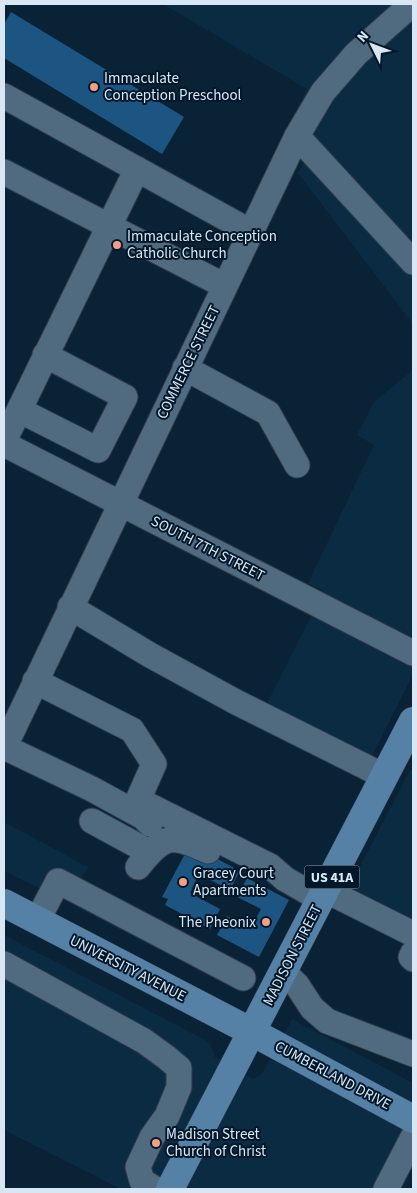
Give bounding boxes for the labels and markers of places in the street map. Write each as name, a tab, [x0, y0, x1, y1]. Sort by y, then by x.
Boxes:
place label: Immaculate Conception Preschool	[104, 68, 242, 106]
marker: Immaculate Conception Preschool	[88, 81, 100, 93]
place label: Immaculate Conception Catholic Church	[127, 226, 277, 264]
marker: Immaculate Conception Catholic Church	[111, 239, 123, 251]
place label: Gracey Court Apartments	[193, 863, 274, 901]
marker: Gracey Court Apartments	[177, 876, 189, 888]
place label: The Pheonix	[179, 912, 256, 933]
marker: The Pheonix	[260, 916, 272, 928]
place label: Madison Street Church of Christ	[166, 1124, 266, 1162]
marker: Madison Street Church of Christ	[150, 1137, 162, 1149]

